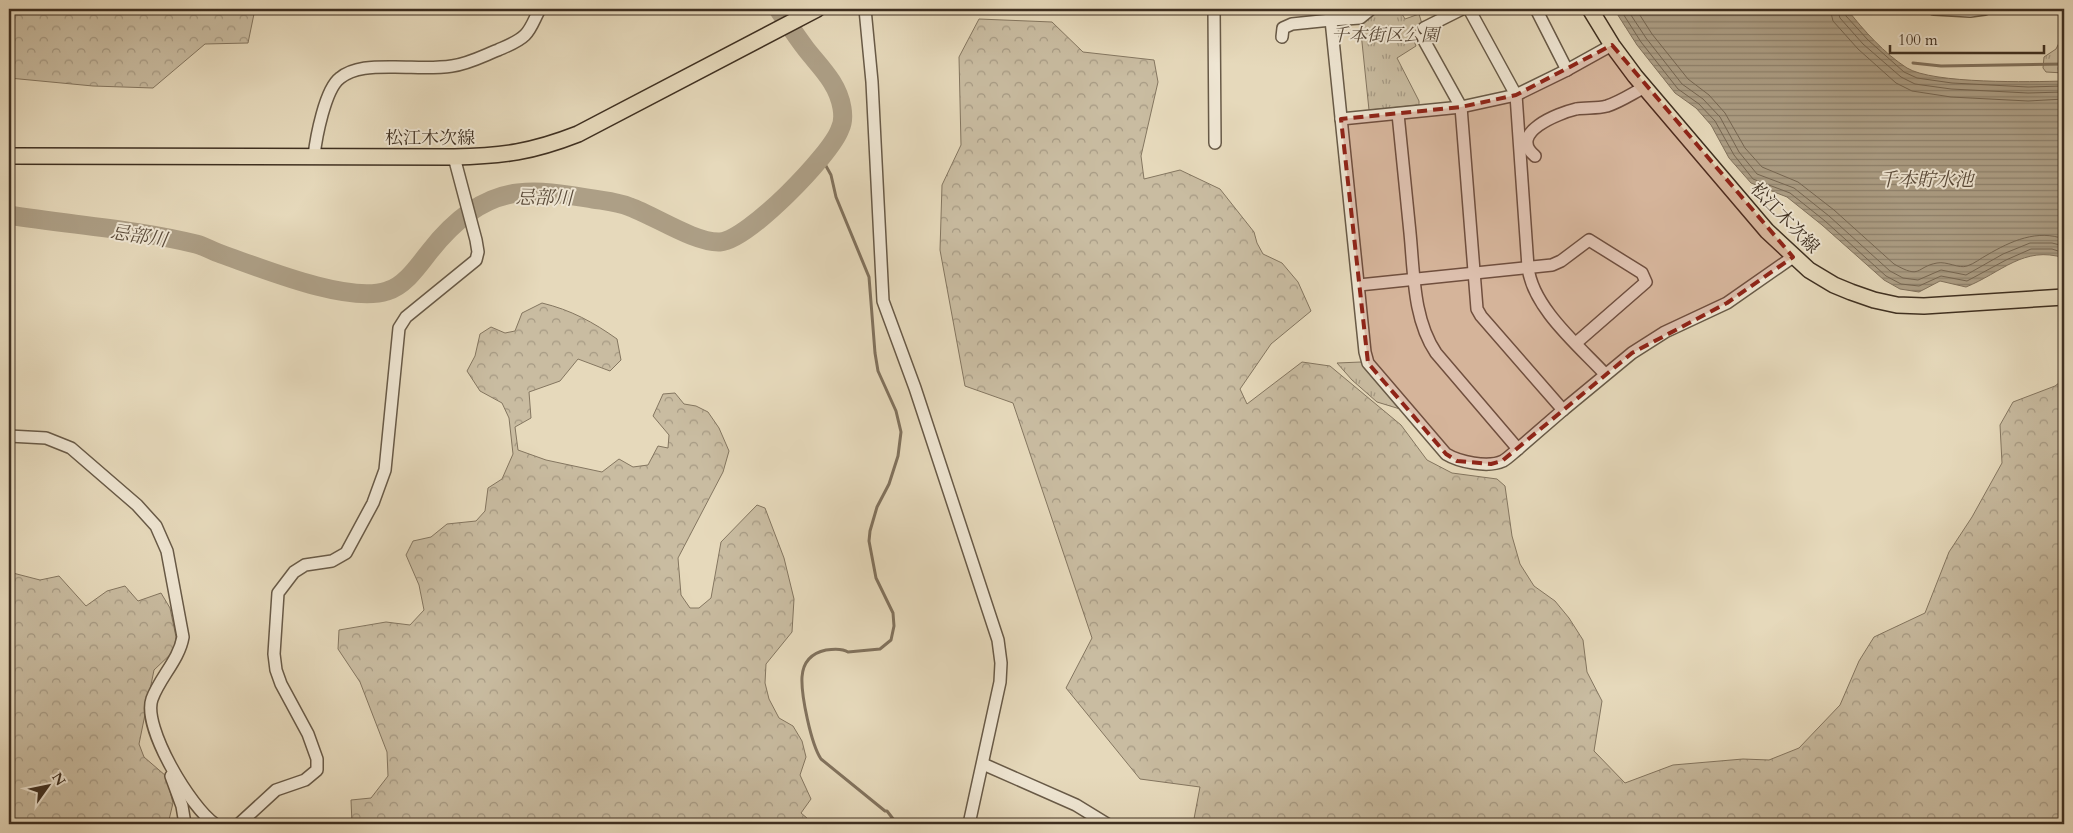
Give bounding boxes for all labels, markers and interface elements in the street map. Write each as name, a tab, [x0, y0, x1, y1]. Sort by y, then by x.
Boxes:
scale bar	[1890, 22, 2044, 54]
park label: 千本街区公園	[1331, 23, 1442, 48]
text: 100 m	[1898, 30, 1938, 50]
street label: 松江木次線	[385, 126, 475, 151]
water label: 千本貯水池	[1878, 167, 1975, 193]
street label: 松江木次線	[1744, 177, 1825, 259]
water label: 忌部川	[515, 185, 575, 212]
water label: 忌部川	[109, 219, 171, 254]
north arrow	[22, 760, 72, 810]
text: N	[47, 769, 70, 789]

